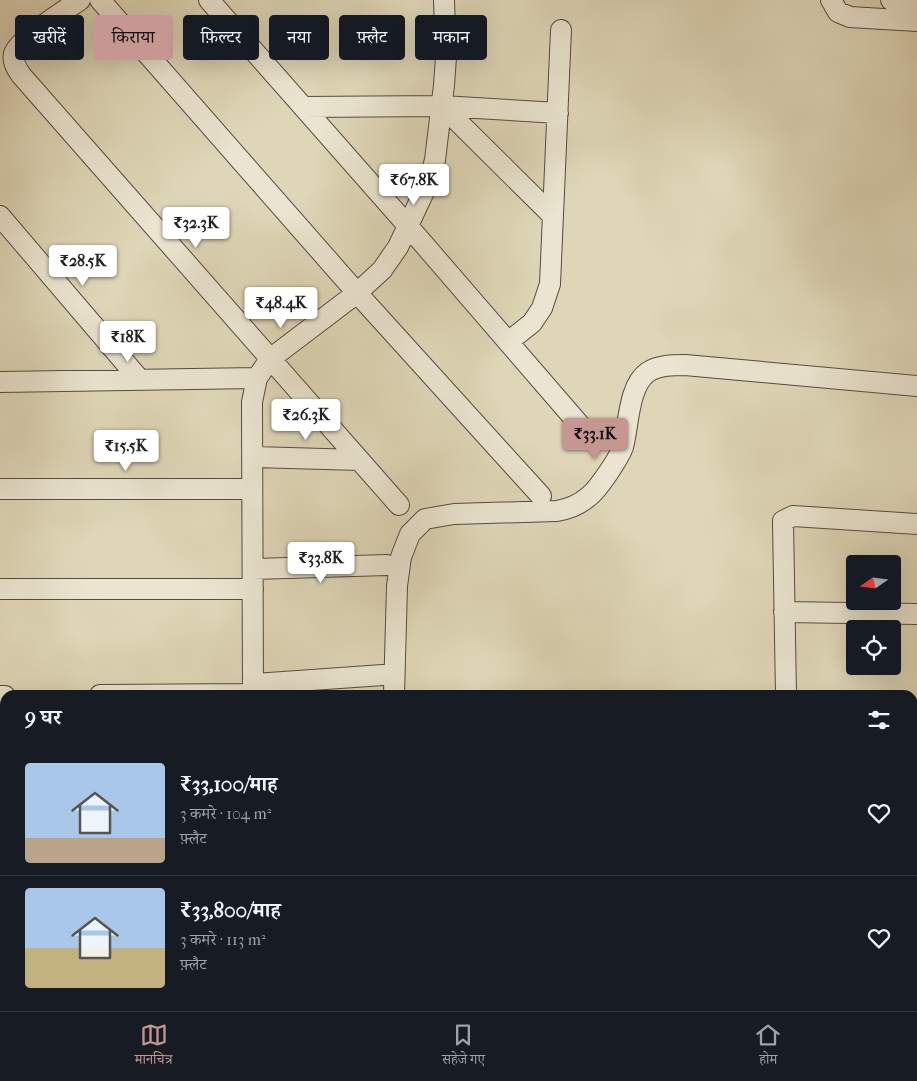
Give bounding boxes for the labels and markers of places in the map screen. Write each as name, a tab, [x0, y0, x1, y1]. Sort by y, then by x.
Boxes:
pin: ₹67.8K	[373, 164, 455, 206]
pin: ₹32.3K	[155, 206, 237, 249]
pin: ₹28.5K	[42, 244, 124, 287]
pin: ₹48.4K	[240, 286, 322, 329]
pin: ₹18K	[98, 320, 158, 363]
pin: ₹26.3K	[265, 398, 347, 441]
pin: ₹33.1K	[554, 418, 636, 460]
pin: ₹15.5K	[85, 430, 167, 472]
pin: ₹33.8K	[280, 542, 362, 584]

